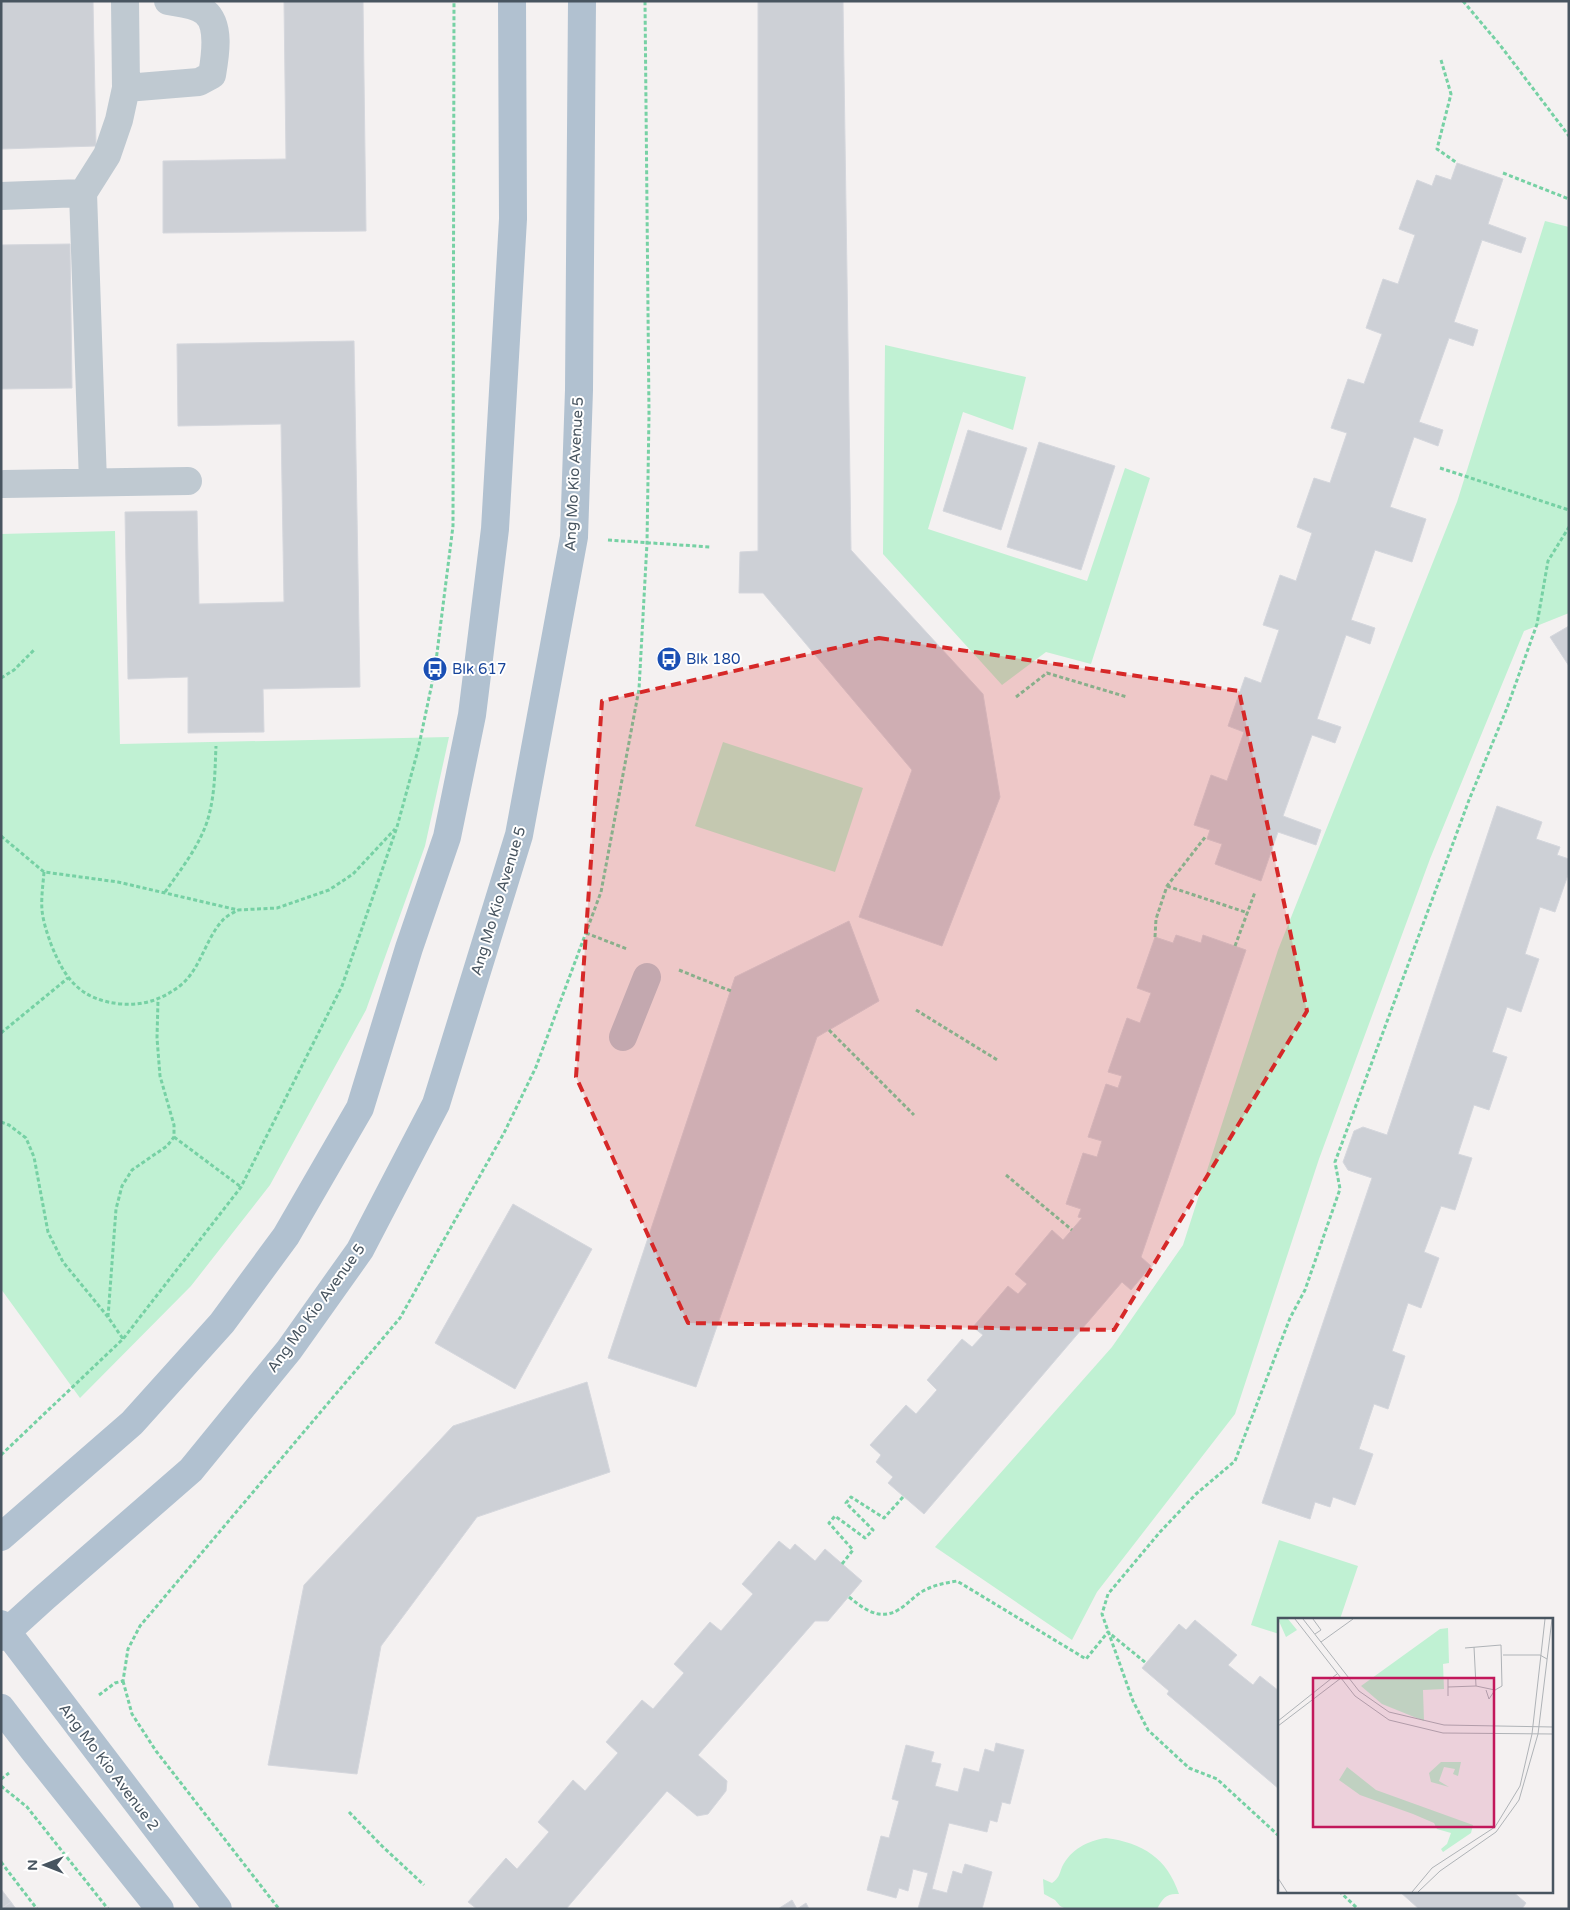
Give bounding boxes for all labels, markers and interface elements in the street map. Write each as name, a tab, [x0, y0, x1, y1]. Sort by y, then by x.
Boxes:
street label: Ang Mo Kio Avenue 5	[561, 396, 587, 552]
bus stop icon: Blk 180	[656, 646, 682, 672]
place label: Blk 180	[686, 650, 740, 668]
bus stop icon: Blk 617	[422, 656, 448, 682]
place label: Blk 617	[452, 660, 506, 678]
street label: Ang Mo Kio Avenue 5	[467, 824, 529, 978]
street label: Ang Mo Kio Avenue 5	[263, 1240, 369, 1376]
inset map	[1278, 1618, 1552, 1892]
street label: Ang Mo Kio Avenue 2	[55, 1700, 163, 1834]
north arrow	[20, 1840, 70, 1890]
text: N	[24, 1859, 41, 1871]

